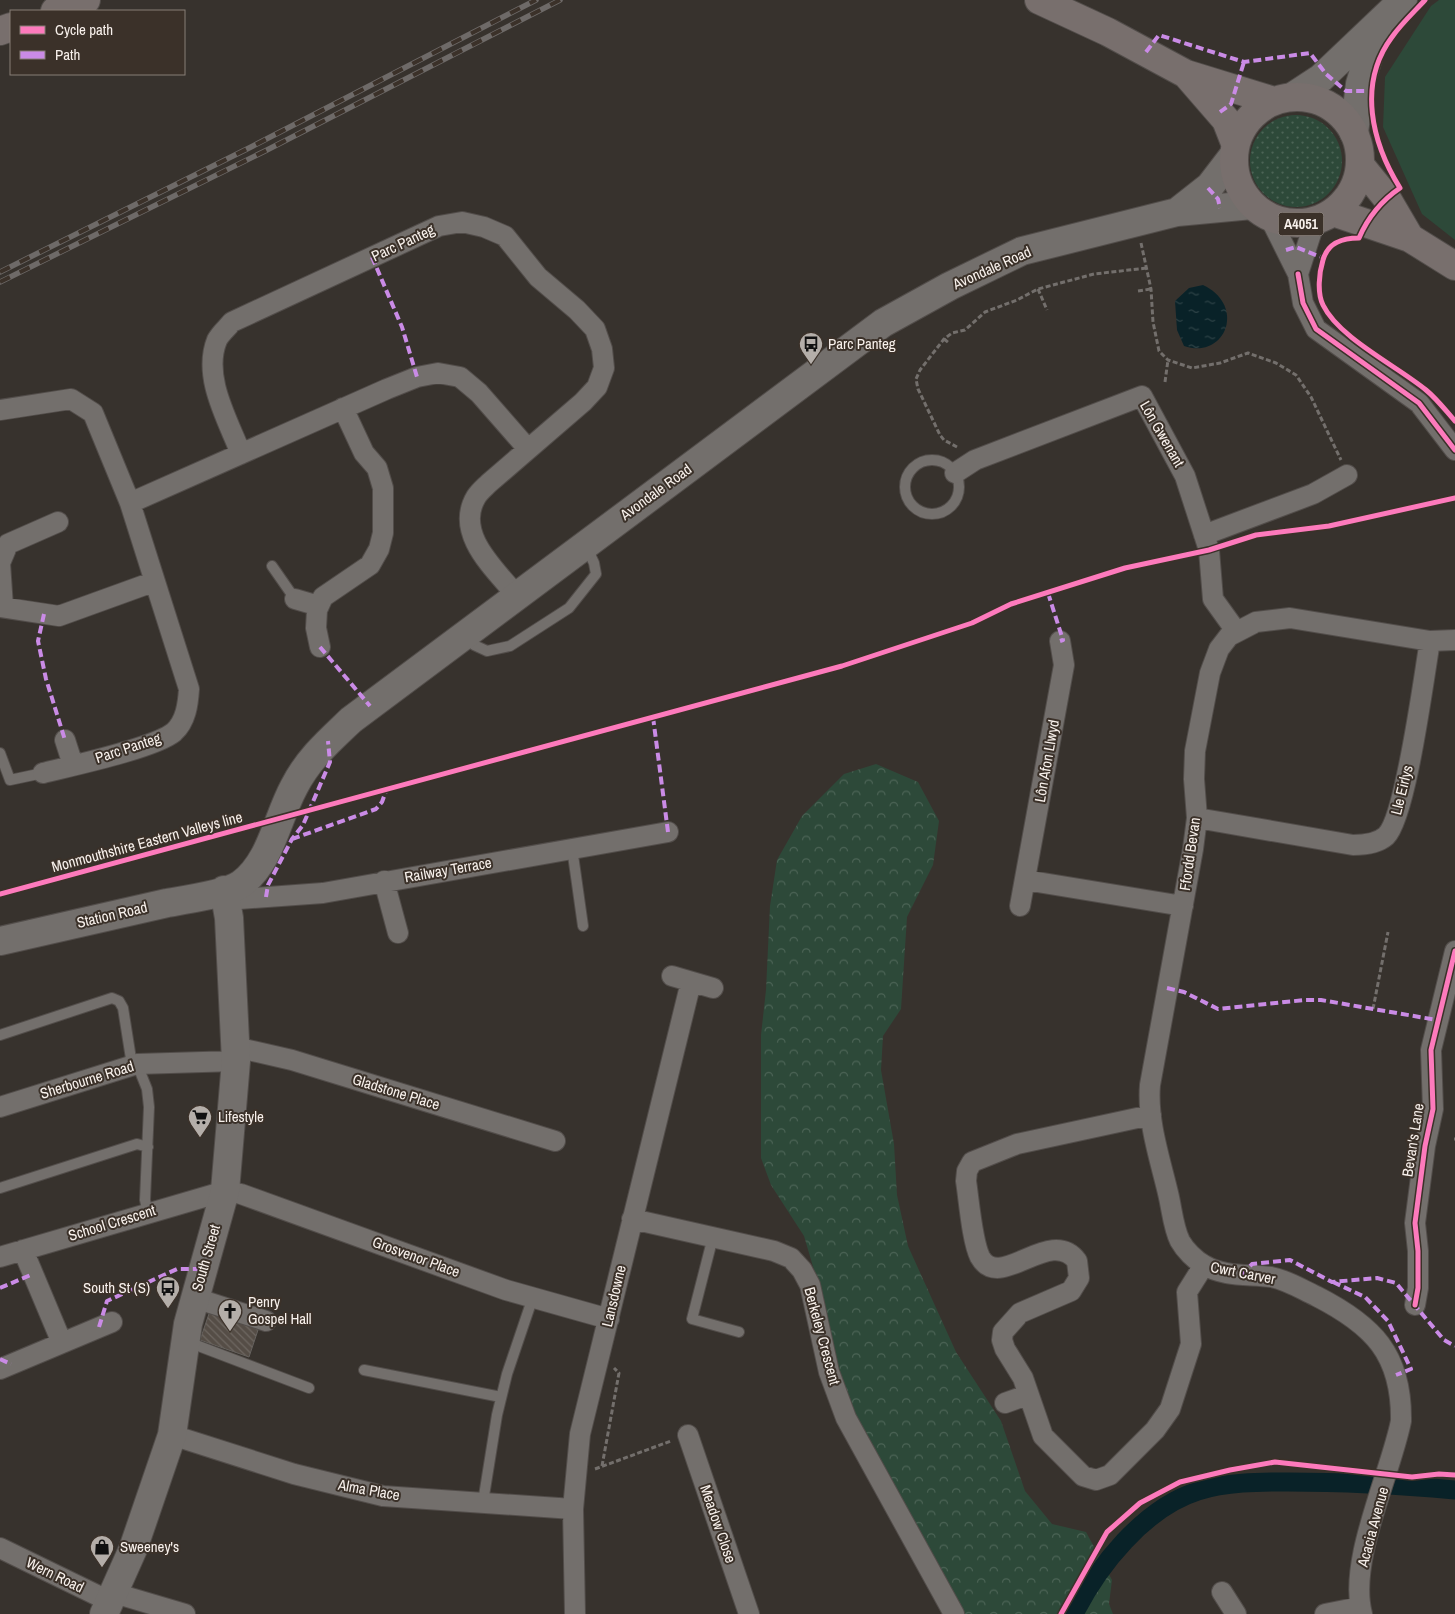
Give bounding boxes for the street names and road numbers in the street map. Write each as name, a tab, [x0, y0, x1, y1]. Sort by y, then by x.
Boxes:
road number: A4051	[1278, 212, 1324, 235]
street label: Parc Panteg	[368, 219, 438, 266]
street label: Avondale Road	[948, 241, 1034, 295]
street label: Lôn Gwenant	[1135, 397, 1190, 471]
street label: Avondale Road	[615, 458, 696, 525]
street label: Lôn Afon Llwyd	[1029, 718, 1064, 804]
street label: Parc Panteg	[92, 727, 163, 768]
street label: Lle Eirlys	[1385, 763, 1418, 817]
street label: Monmouthshire Eastern Valleys line	[49, 806, 245, 877]
street label: Ffordd Bevan	[1174, 816, 1205, 892]
street label: Railway Terrace	[403, 852, 493, 887]
street label: Station Road	[75, 896, 149, 933]
street label: Sherbourne Road	[37, 1055, 136, 1104]
street label: Gladstone Place	[350, 1068, 443, 1115]
street label: Bevan's Lane	[1396, 1102, 1429, 1178]
street label: School Crescent	[66, 1199, 159, 1246]
street label: South Street	[186, 1222, 225, 1294]
street label: Grosvenor Place	[370, 1231, 463, 1282]
street label: Cwrt Carver	[1209, 1256, 1277, 1289]
street label: Lansdowne	[596, 1263, 631, 1329]
street label: Berkeley Crescent	[799, 1285, 846, 1388]
street label: Alma Place	[336, 1474, 402, 1505]
street label: Meadow Close	[695, 1482, 742, 1566]
street label: Acacia Avenue	[1352, 1484, 1393, 1570]
street label: Wern Road	[23, 1552, 88, 1598]

